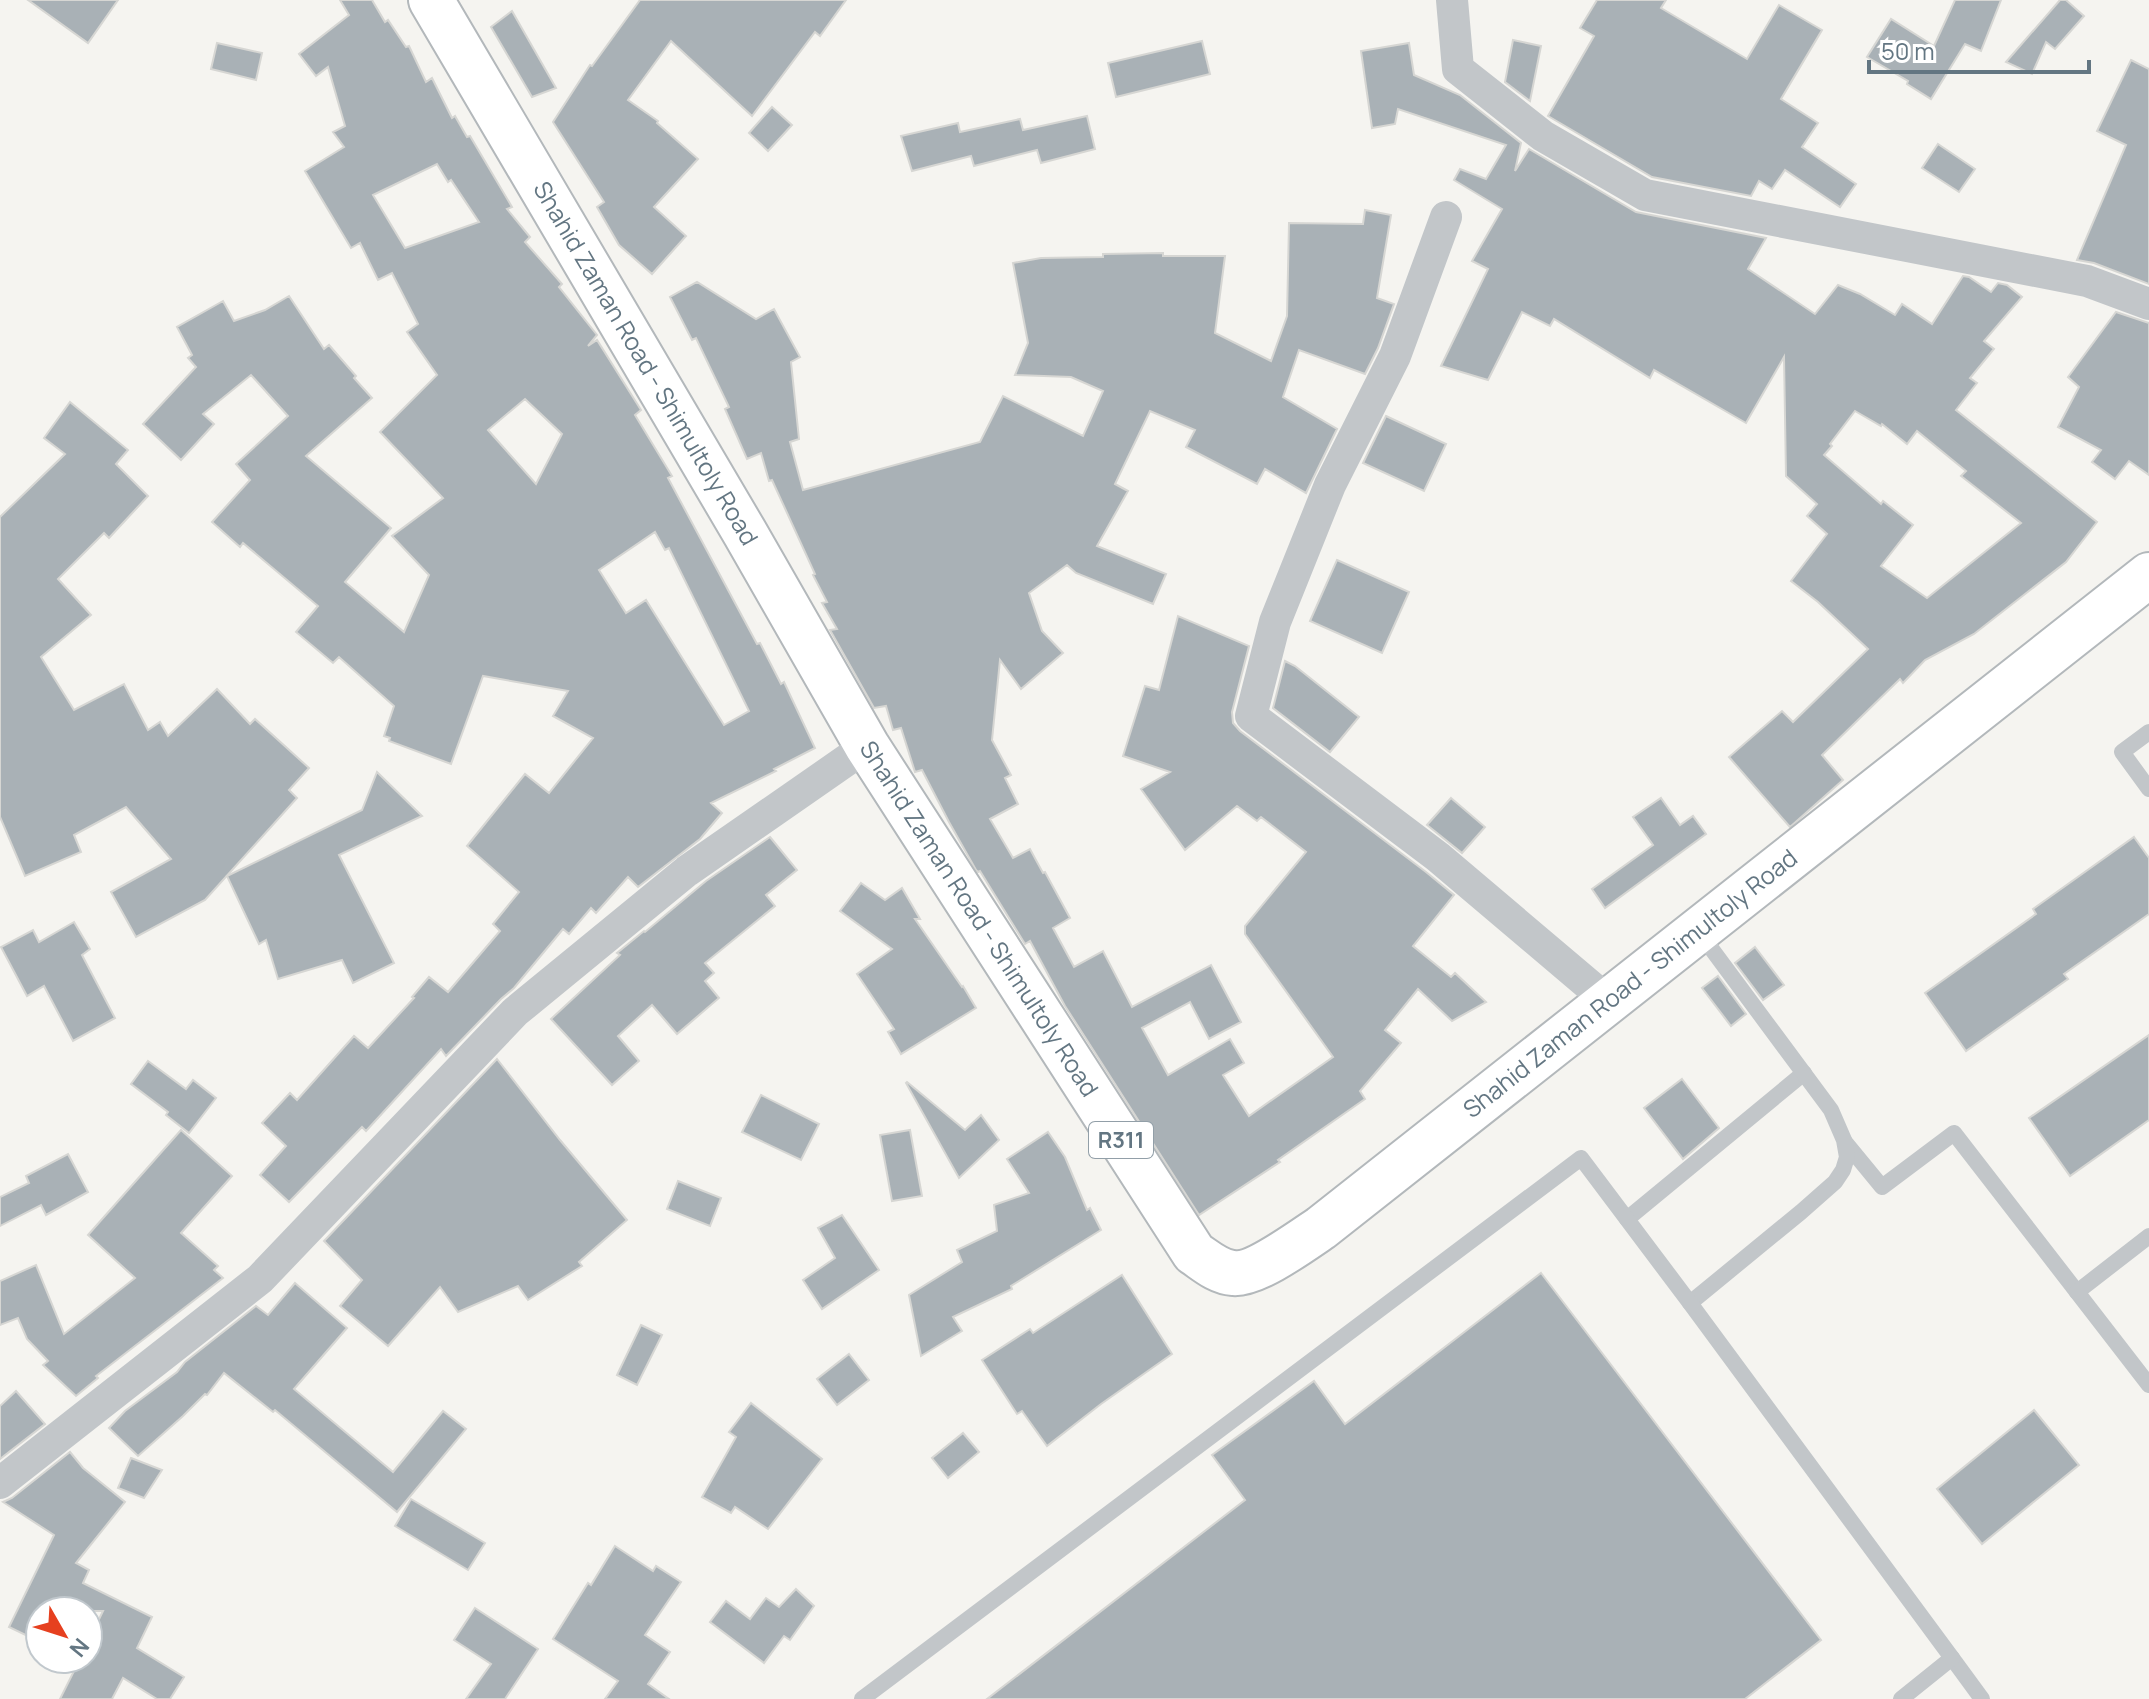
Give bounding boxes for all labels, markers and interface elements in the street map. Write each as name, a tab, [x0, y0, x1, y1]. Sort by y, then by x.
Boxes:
scale bar	[1869, 24, 2089, 74]
text: 50 m	[1881, 34, 1935, 67]
street label: Shahid Zaman Road - Shimultoly Road	[526, 175, 767, 551]
street label: Shahid Zaman Road - Shimultoly Road	[853, 734, 1107, 1102]
street label: Shahid Zaman Road - Shimultoly Road	[1456, 841, 1804, 1125]
road number: R311	[1089, 1122, 1153, 1158]
north arrow	[24, 1595, 104, 1675]
text: N	[63, 1632, 96, 1663]

